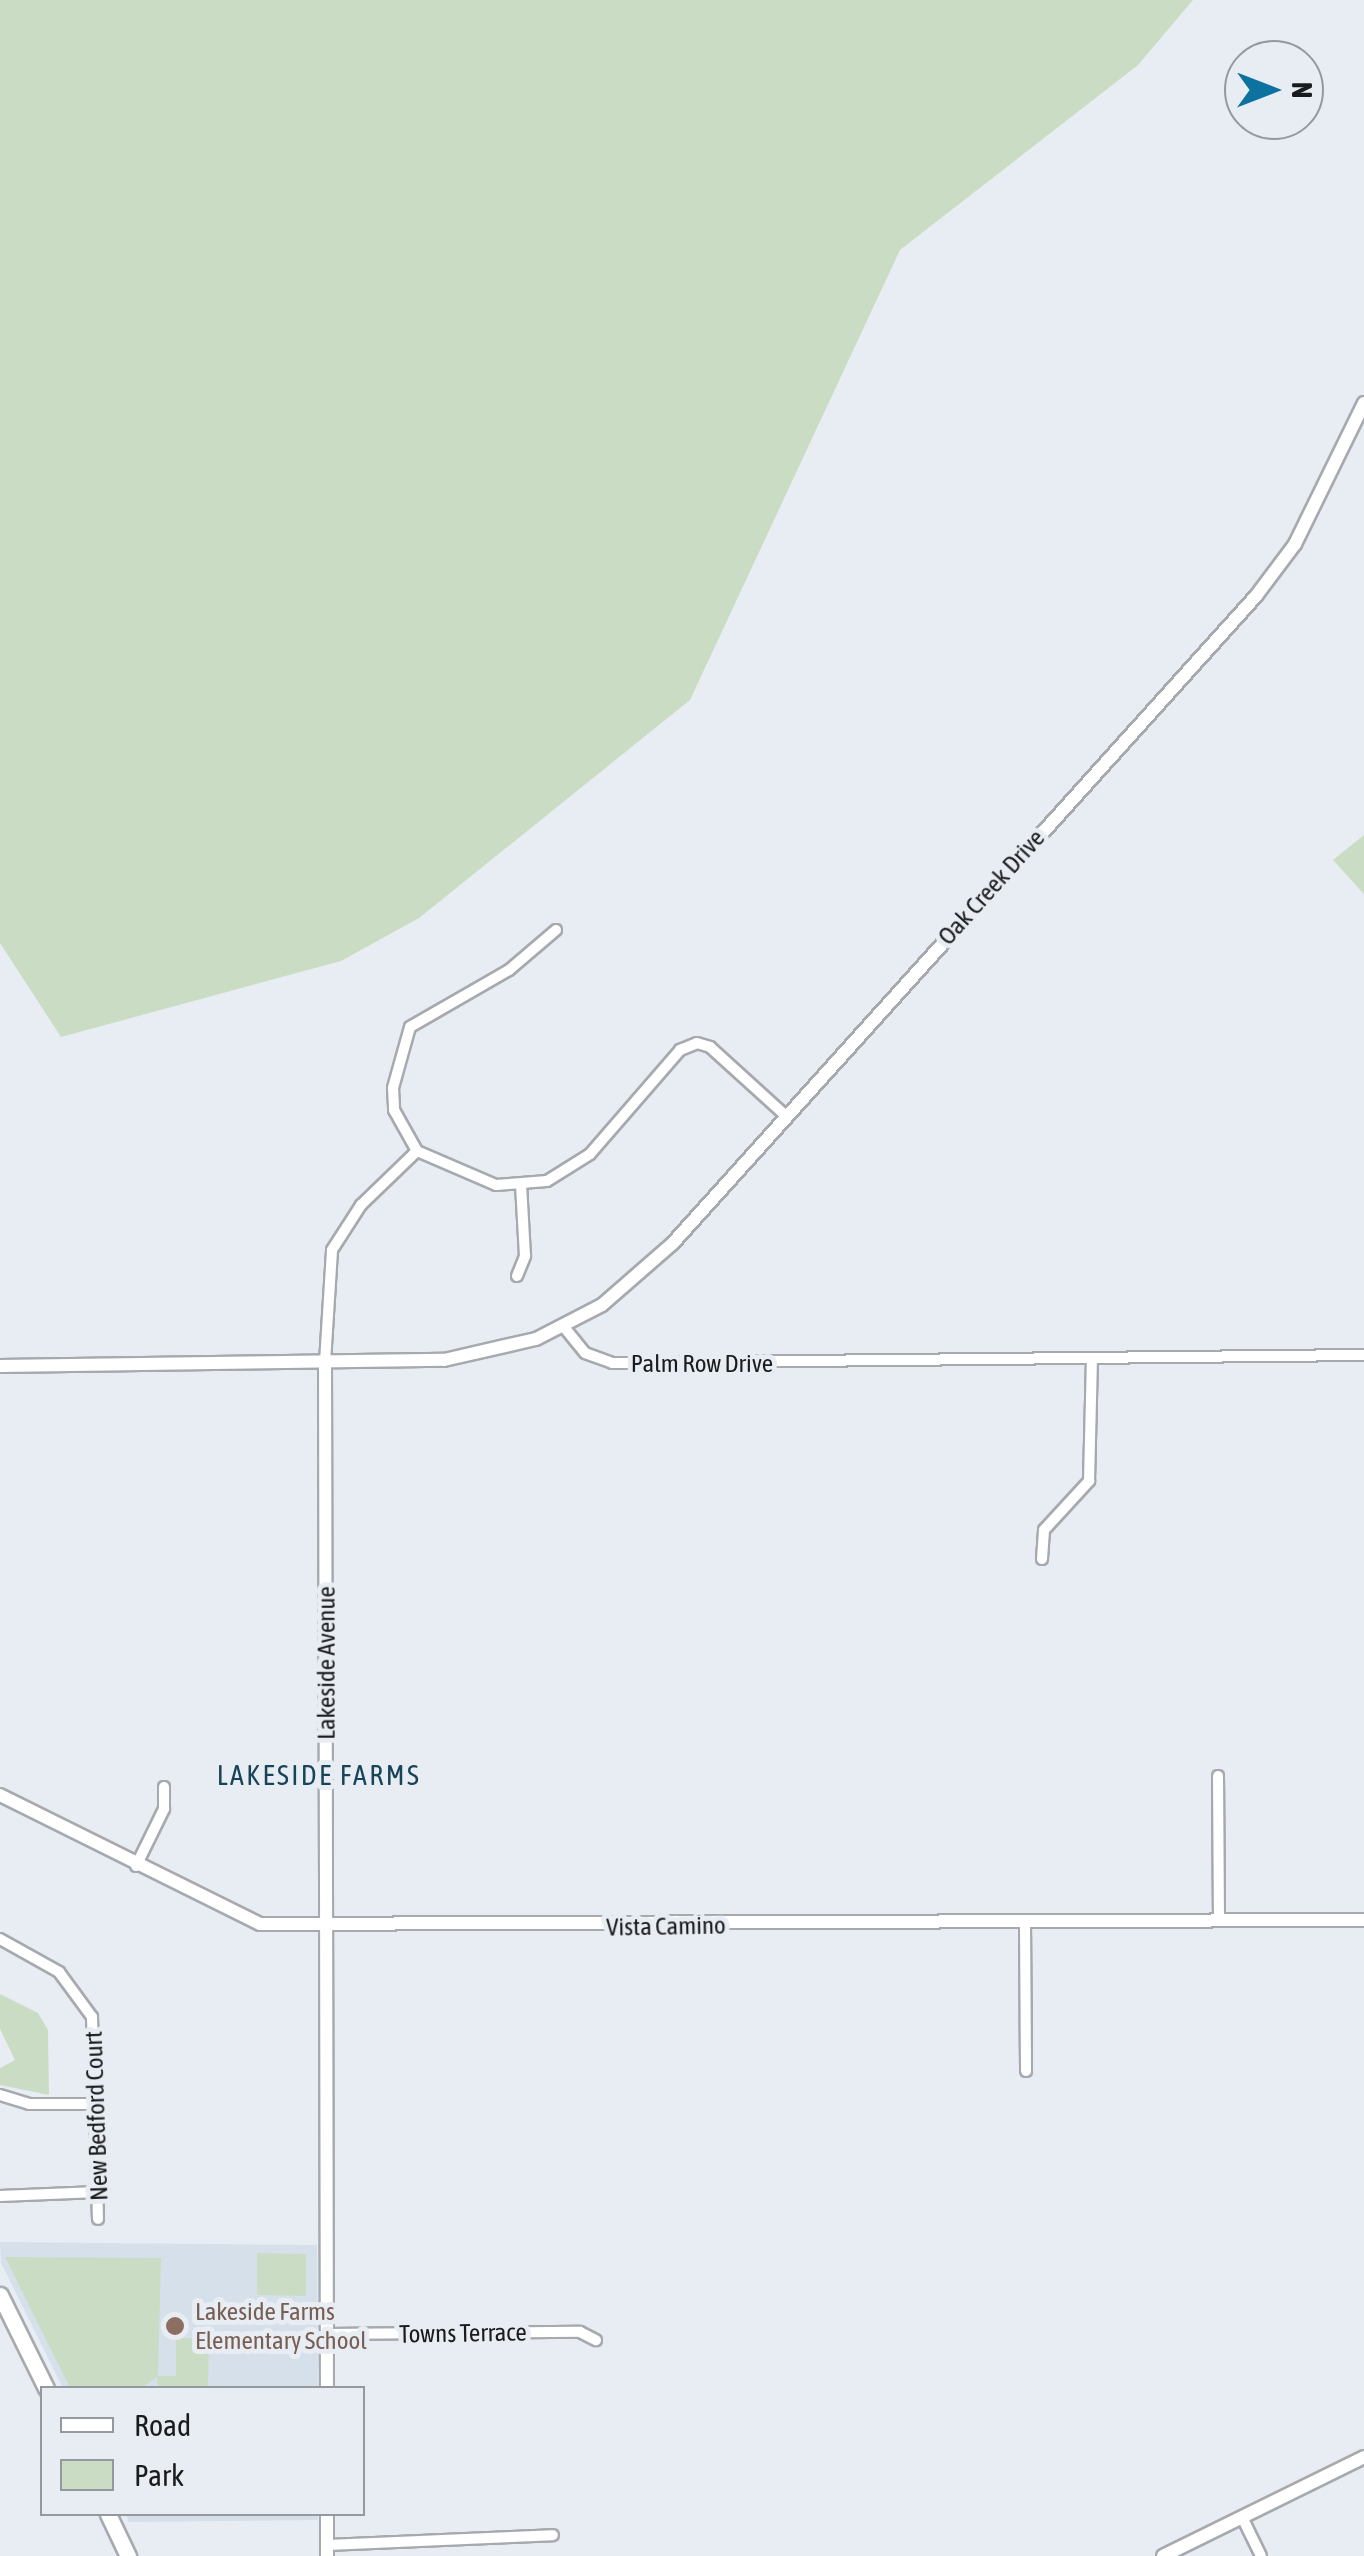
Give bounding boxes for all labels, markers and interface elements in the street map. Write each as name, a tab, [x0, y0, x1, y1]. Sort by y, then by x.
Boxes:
north arrow	[1224, 40, 1324, 140]
text: N	[1286, 82, 1318, 98]
street label: Oak Creek Drive	[931, 823, 1051, 951]
street label: Palm Row Drive	[631, 1348, 773, 1378]
street label: Lakeside Avenue	[311, 1586, 341, 1740]
district label: LAKESIDE FARMS	[217, 1758, 421, 1792]
street label: Vista Camino	[606, 1910, 726, 1942]
street label: New Bedford Court	[78, 2031, 114, 2201]
place label: Lakeside Farms Elementary School	[195, 2297, 367, 2356]
marker: Lakeside Farms Elementary School	[164, 2315, 186, 2337]
street label: Towns Terrace	[399, 2317, 527, 2349]
legend	[40, 2386, 365, 2516]
text: Road	[134, 2408, 191, 2442]
text: Park	[134, 2458, 184, 2492]

